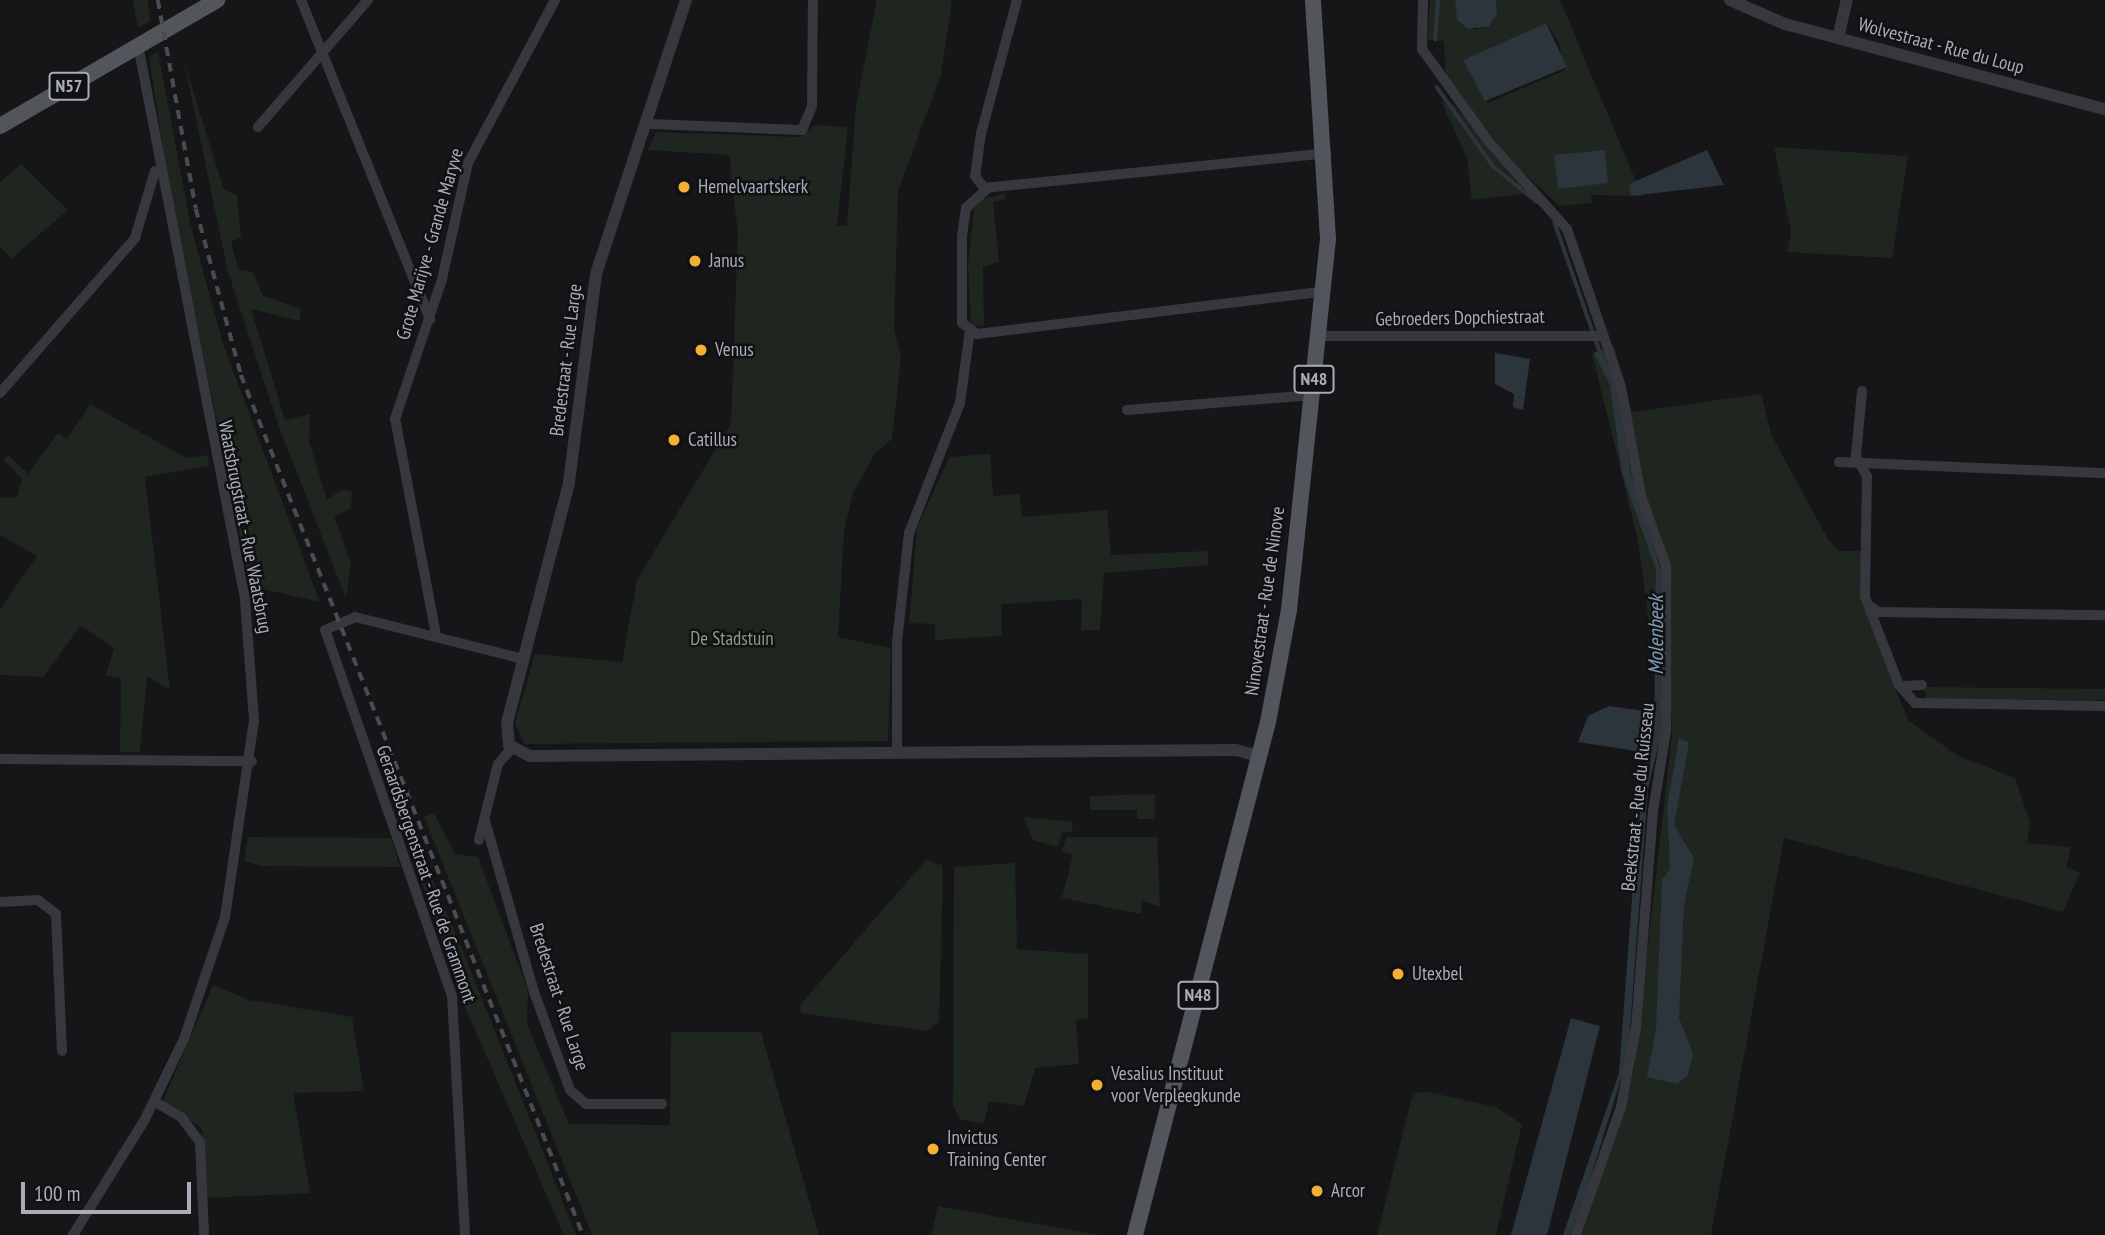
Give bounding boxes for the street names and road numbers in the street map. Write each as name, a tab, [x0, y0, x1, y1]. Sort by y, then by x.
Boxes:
street label: Wolvestraat - Rue du Loup	[1855, 13, 2027, 79]
road number: N57	[48, 72, 90, 100]
street label: Grote Marijve - Grande Maryve	[392, 145, 468, 343]
street label: Bredestraat - Rue Large	[545, 282, 587, 438]
street label: Gebroeders Dopchiestraat	[1375, 305, 1545, 331]
road number: N48	[1293, 365, 1335, 394]
street label: Waatsbrugstraat - Rue Waatsbrug	[213, 418, 277, 636]
street label: Ninovestraat - Rue de Ninove	[1240, 504, 1290, 698]
street label: Beekstraat - Rue du Ruisseau	[1617, 701, 1659, 893]
street label: Geraardsbergenstraat - Rue de Grammont	[371, 742, 481, 1006]
street label: Bredestraat - Rue Large	[524, 920, 594, 1074]
road number: N48	[1177, 980, 1219, 1010]

